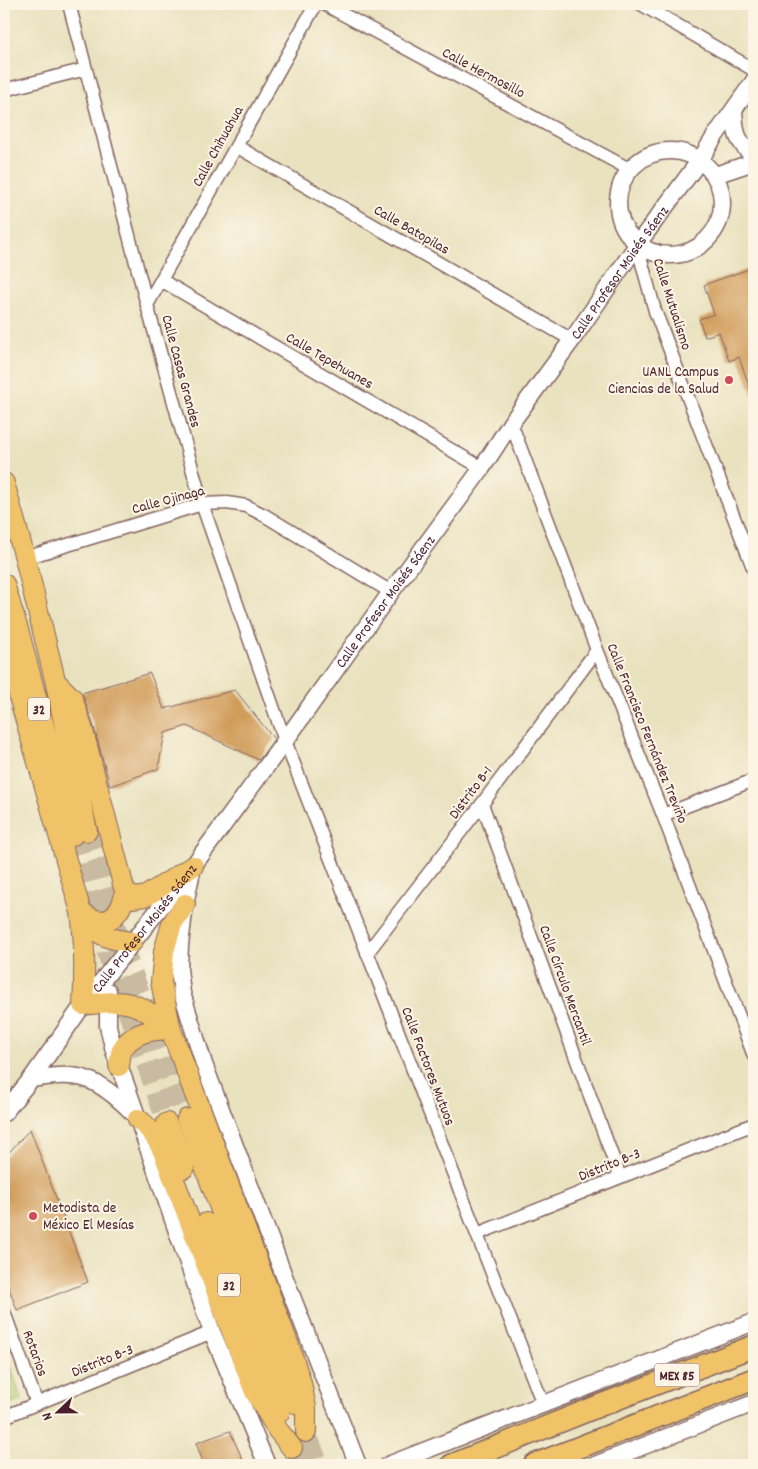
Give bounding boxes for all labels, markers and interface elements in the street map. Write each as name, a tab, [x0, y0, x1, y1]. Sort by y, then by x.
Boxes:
street label: Calle Hermosillo	[438, 43, 529, 105]
street label: Calle Chihuahua	[187, 102, 251, 191]
street label: Calle Batopilas	[369, 200, 453, 261]
street label: Calle Profesor Moisés Sáenz	[566, 202, 675, 345]
street label: Calle Mutualismo	[646, 256, 696, 354]
street label: Calle Casas Grandes	[154, 313, 206, 431]
street label: Calle Tepehuanes	[281, 328, 377, 396]
place label: UANL Campus Ciencias de la Salud	[608, 362, 719, 401]
marker: UANL Campus Ciencias de la Salud	[723, 374, 735, 386]
street label: Calle Ojinaga	[130, 480, 208, 521]
street label: Calle Profesor Moisés Sáenz	[331, 531, 442, 673]
street label: Calle Francisco Fernández Treviño	[600, 640, 693, 828]
road number: 32	[28, 698, 50, 721]
street label: Distrito B-1	[444, 762, 499, 825]
street label: Calle Profesor Moisés Sáenz	[88, 860, 204, 998]
street label: Calle Círculo Mercantil	[532, 923, 596, 1049]
street label: Calle Factores Mutuos	[394, 1004, 460, 1129]
street label: Distrito B-3	[575, 1143, 644, 1188]
place label: Metodista de México El Mesías	[43, 1198, 134, 1237]
marker: Metodista de México El Mesías	[27, 1210, 39, 1222]
road number: 32	[218, 1274, 240, 1296]
street label: Rotarios	[16, 1327, 53, 1380]
street label: Distrito B-3	[68, 1339, 137, 1384]
road number: MEX 85	[654, 1364, 700, 1386]
north arrow	[32, 1386, 82, 1436]
text: N	[37, 1409, 58, 1423]

